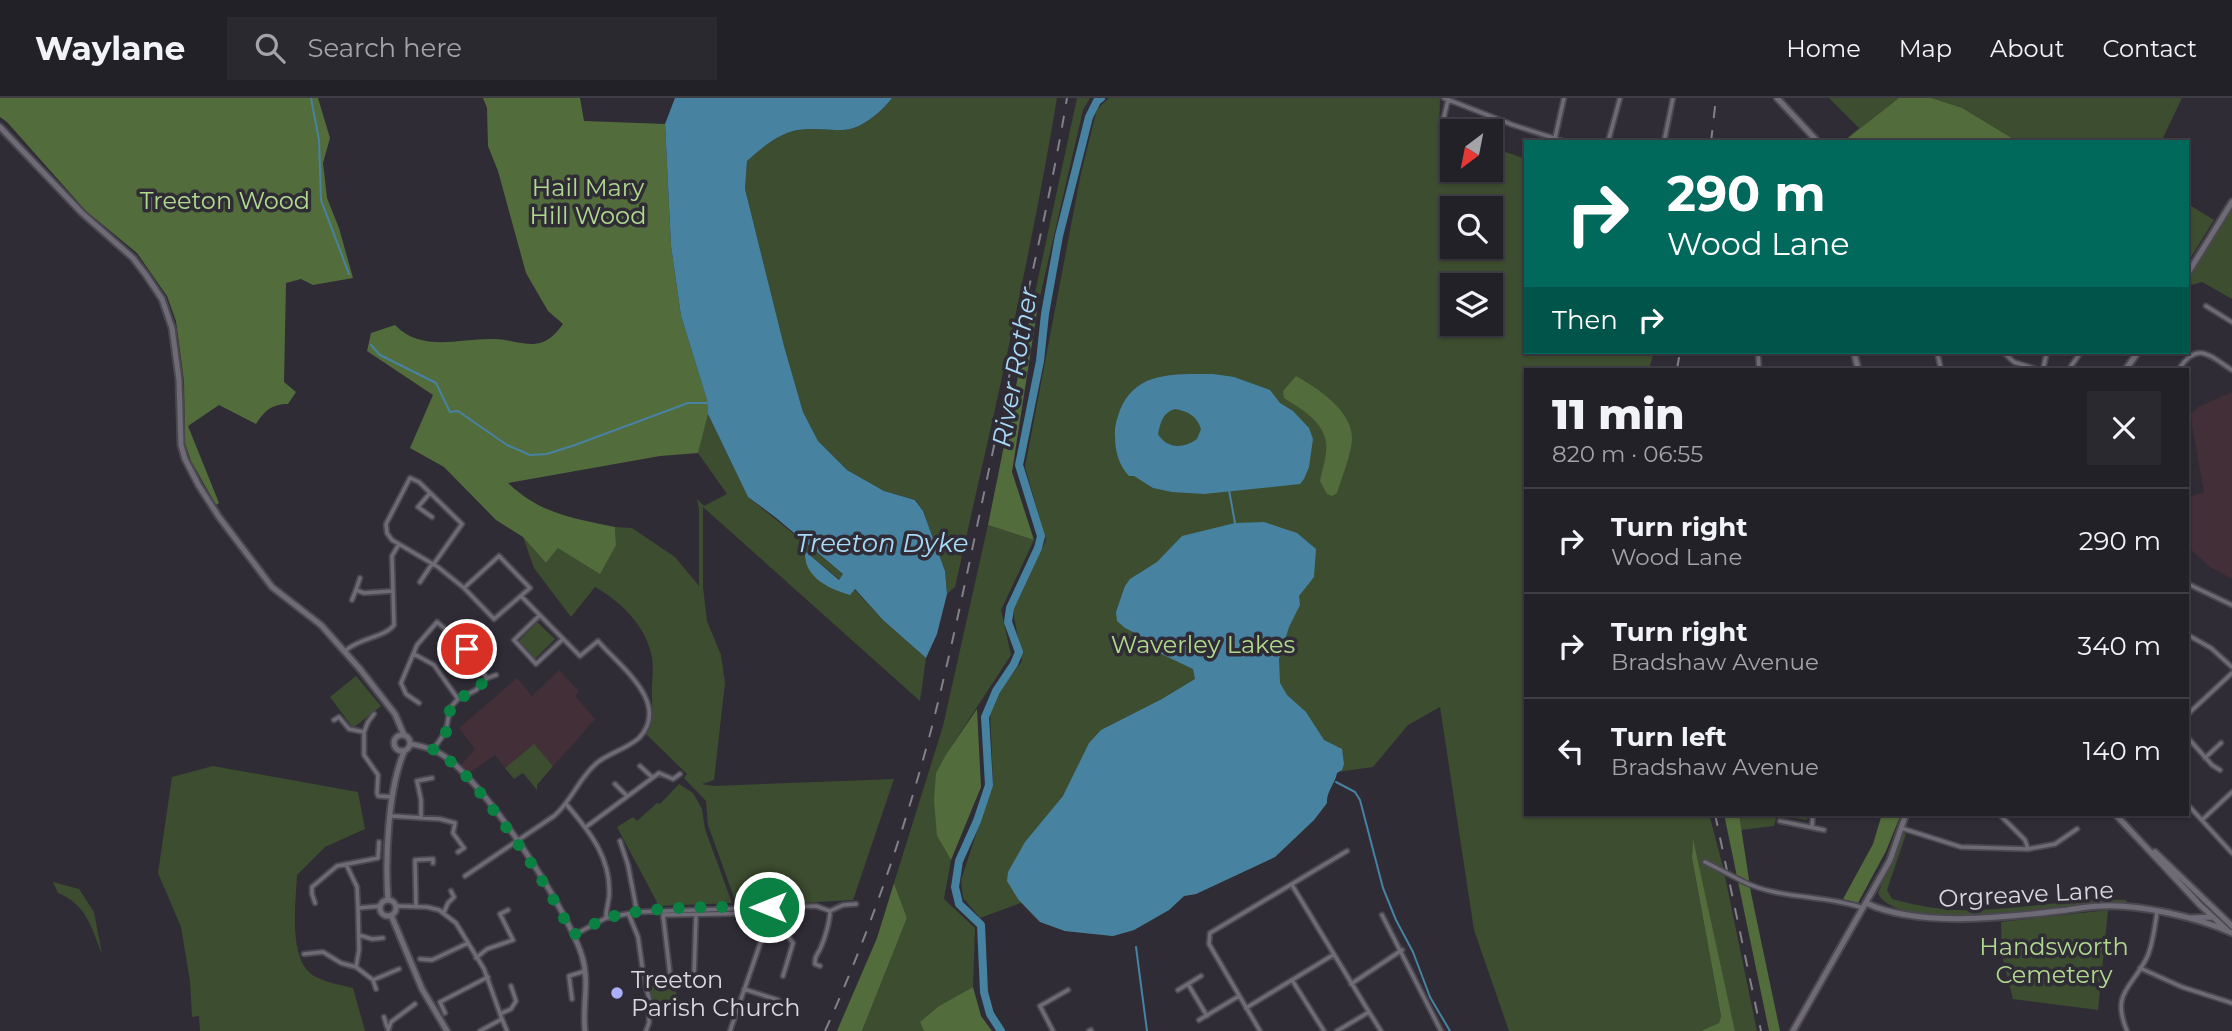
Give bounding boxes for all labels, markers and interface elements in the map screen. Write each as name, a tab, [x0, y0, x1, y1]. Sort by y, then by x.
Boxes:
search box	[227, 17, 717, 80]
text: Waylane	[35, 28, 185, 68]
icon: search	[251, 29, 289, 67]
text: Search here	[307, 32, 462, 64]
text: Home	[1786, 34, 1861, 63]
text: Map	[1899, 34, 1952, 63]
text: About	[1990, 34, 2064, 63]
text: Contact	[2102, 34, 2197, 63]
north arrow	[1440, 119, 1503, 182]
map controls	[1440, 119, 1503, 336]
text: 290 m	[1667, 164, 1826, 223]
icon: right	[1552, 168, 1643, 259]
park label: Hail Mary Hill Wood	[530, 173, 646, 230]
park label: Treeton Wood	[140, 186, 310, 215]
button: search	[1440, 196, 1503, 259]
text: Wood Lane	[1667, 224, 1850, 263]
button: layers	[1440, 273, 1503, 336]
water label: River Rother	[985, 284, 1045, 449]
icon: right	[1632, 301, 1670, 339]
text: Then	[1552, 304, 1618, 336]
text: 11 min	[1552, 388, 1685, 440]
button: close	[2087, 391, 2161, 465]
text: 820 m · 06:55	[1552, 440, 1703, 468]
text: Turn right	[1611, 511, 1747, 543]
icon: right	[1552, 522, 1590, 560]
text: 290 m	[2079, 525, 2161, 557]
water label: Treeton Dyke	[795, 527, 969, 559]
text: Wood Lane	[1611, 543, 1742, 571]
text: Turn right	[1611, 616, 1747, 648]
pin	[437, 619, 497, 679]
icon: right	[1552, 627, 1590, 665]
icon: arrive	[448, 630, 486, 668]
park label: Waverley Lakes	[1111, 630, 1295, 659]
text: 340 m	[2078, 630, 2161, 662]
text: Bradshaw Avenue	[1611, 648, 1819, 676]
text: Turn left	[1611, 721, 1727, 753]
icon: left	[1552, 732, 1590, 770]
text: 140 m	[2083, 735, 2161, 767]
text: Bradshaw Avenue	[1611, 753, 1819, 781]
position arrow	[732, 870, 806, 944]
street label: Orgreave Lane	[1938, 875, 2114, 913]
park label: Handsworth Cemetery	[1979, 932, 2129, 989]
place label: Treeton Parish Church	[631, 965, 800, 1022]
marker: Treeton Parish Church	[609, 985, 625, 1001]

